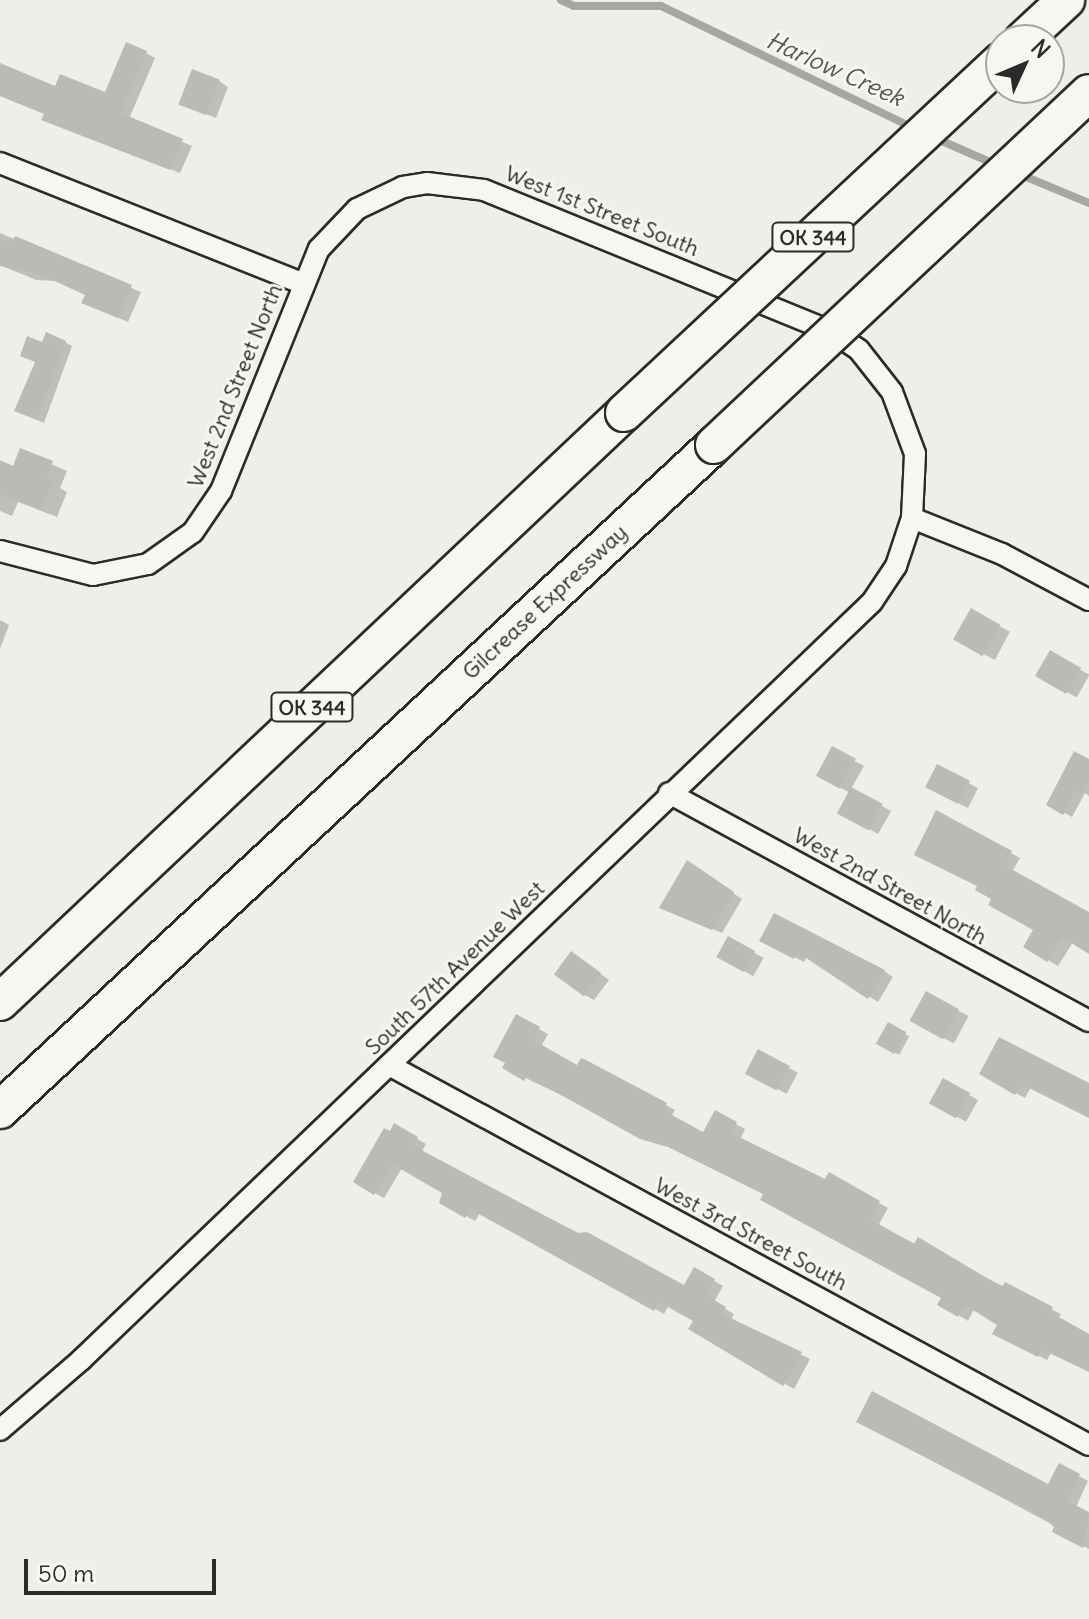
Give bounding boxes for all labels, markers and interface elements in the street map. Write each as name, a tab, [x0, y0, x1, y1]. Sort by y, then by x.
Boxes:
north arrow	[985, 24, 1065, 104]
water label: Harlow Creek	[762, 26, 908, 112]
text: N	[1025, 34, 1056, 64]
street label: West 1st Street South	[501, 160, 703, 262]
road number: OK 344	[771, 221, 855, 253]
street label: West 2nd Street North	[182, 280, 288, 492]
street label: Gilcrease Expressway	[457, 519, 633, 685]
road number: OK 344	[270, 691, 354, 723]
street label: West 2nd Street North	[789, 822, 991, 950]
street label: South 57th Avenue West	[360, 875, 550, 1061]
street label: West 3rd Street South	[650, 1172, 852, 1296]
scale bar	[28, 1543, 220, 1593]
text: 50 m	[38, 1558, 94, 1588]

